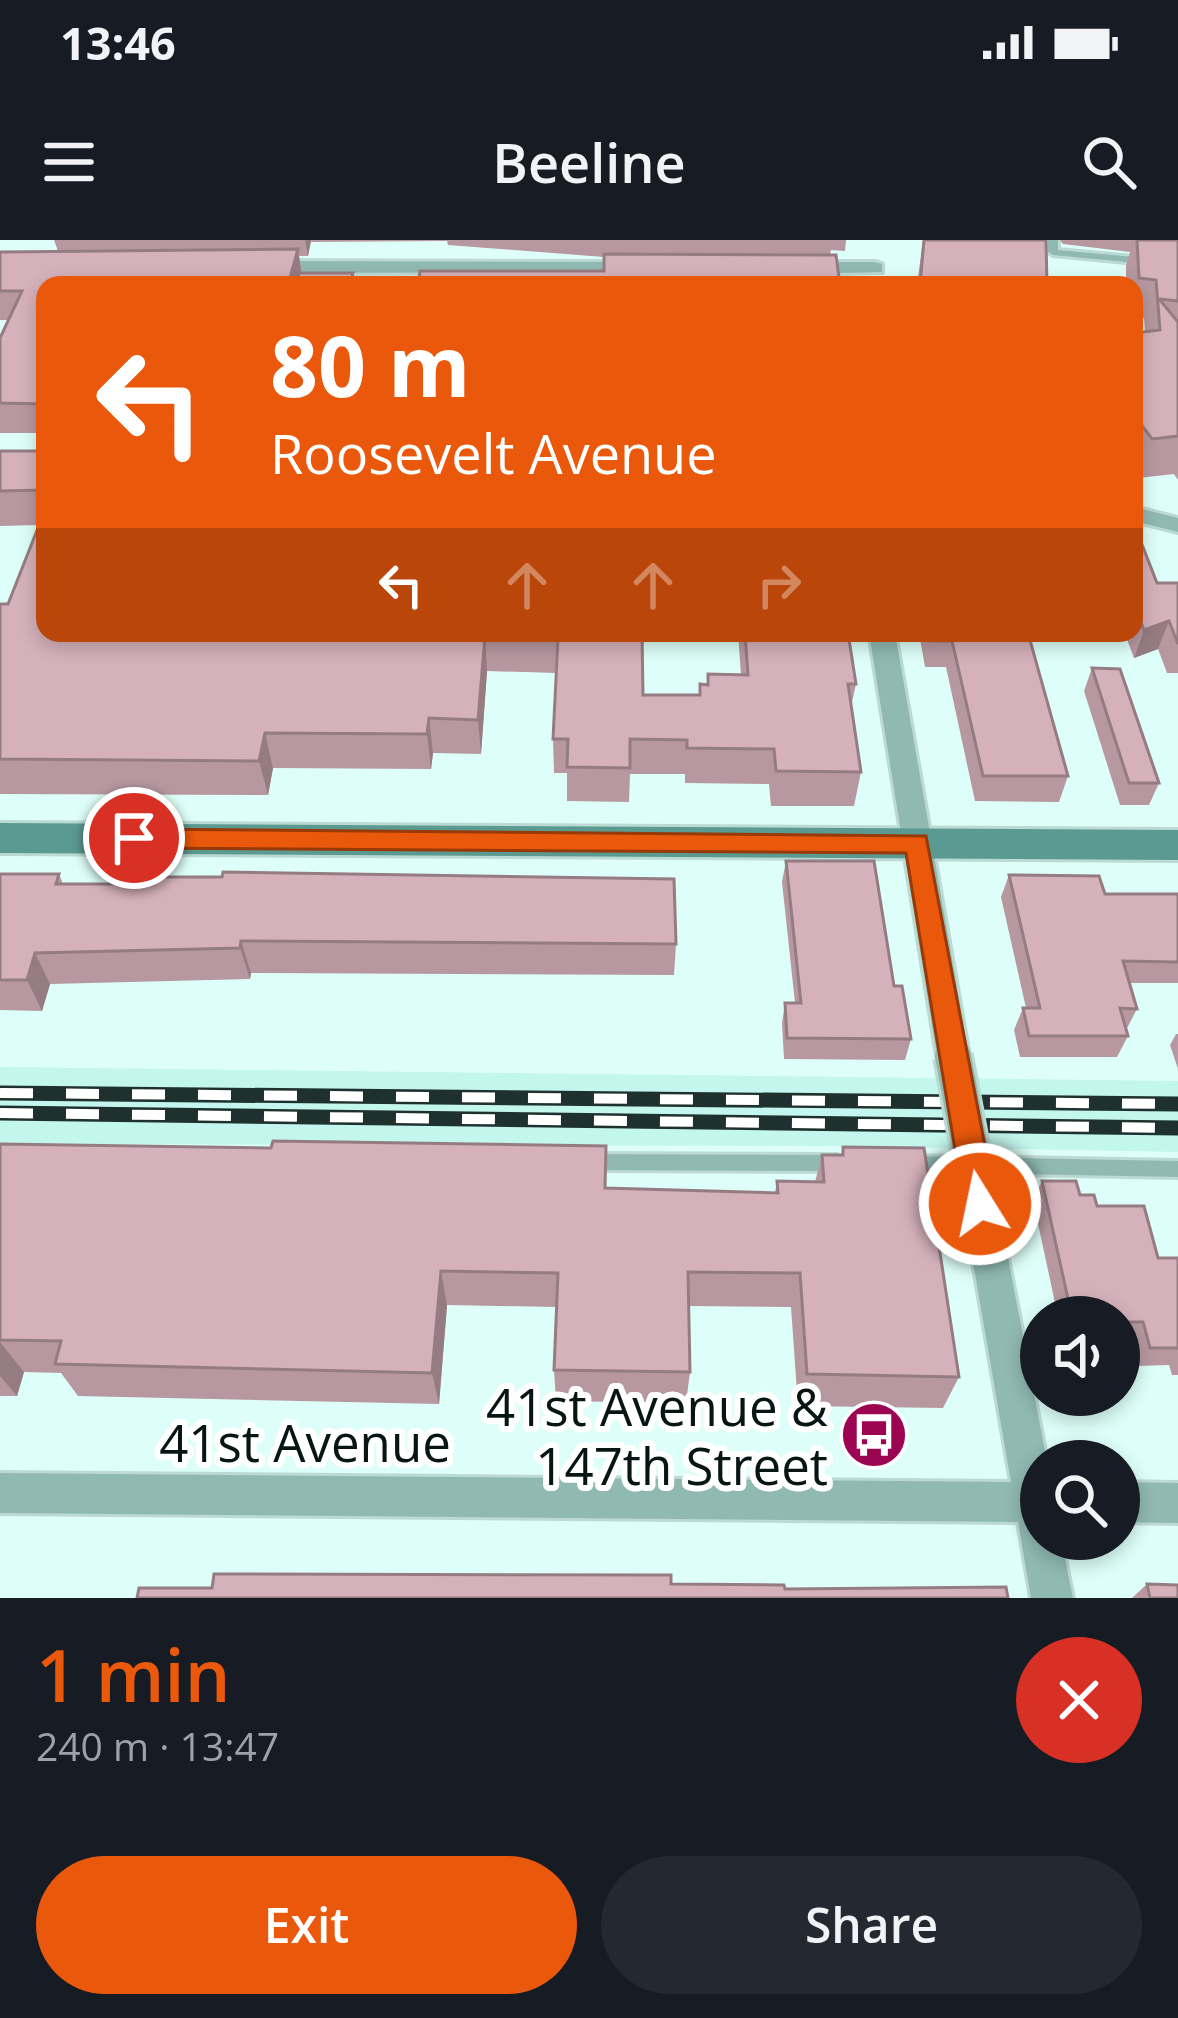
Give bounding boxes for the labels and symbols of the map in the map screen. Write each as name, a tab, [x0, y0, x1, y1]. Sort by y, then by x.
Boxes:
pin	[83, 787, 185, 889]
position arrow	[917, 1141, 1043, 1267]
place label: 41st Avenue & 147th Street	[486, 1371, 828, 1500]
bus stop icon: 41st Avenue & 147th Street	[839, 1400, 909, 1470]
street label: 41st Avenue	[159, 1407, 451, 1477]

